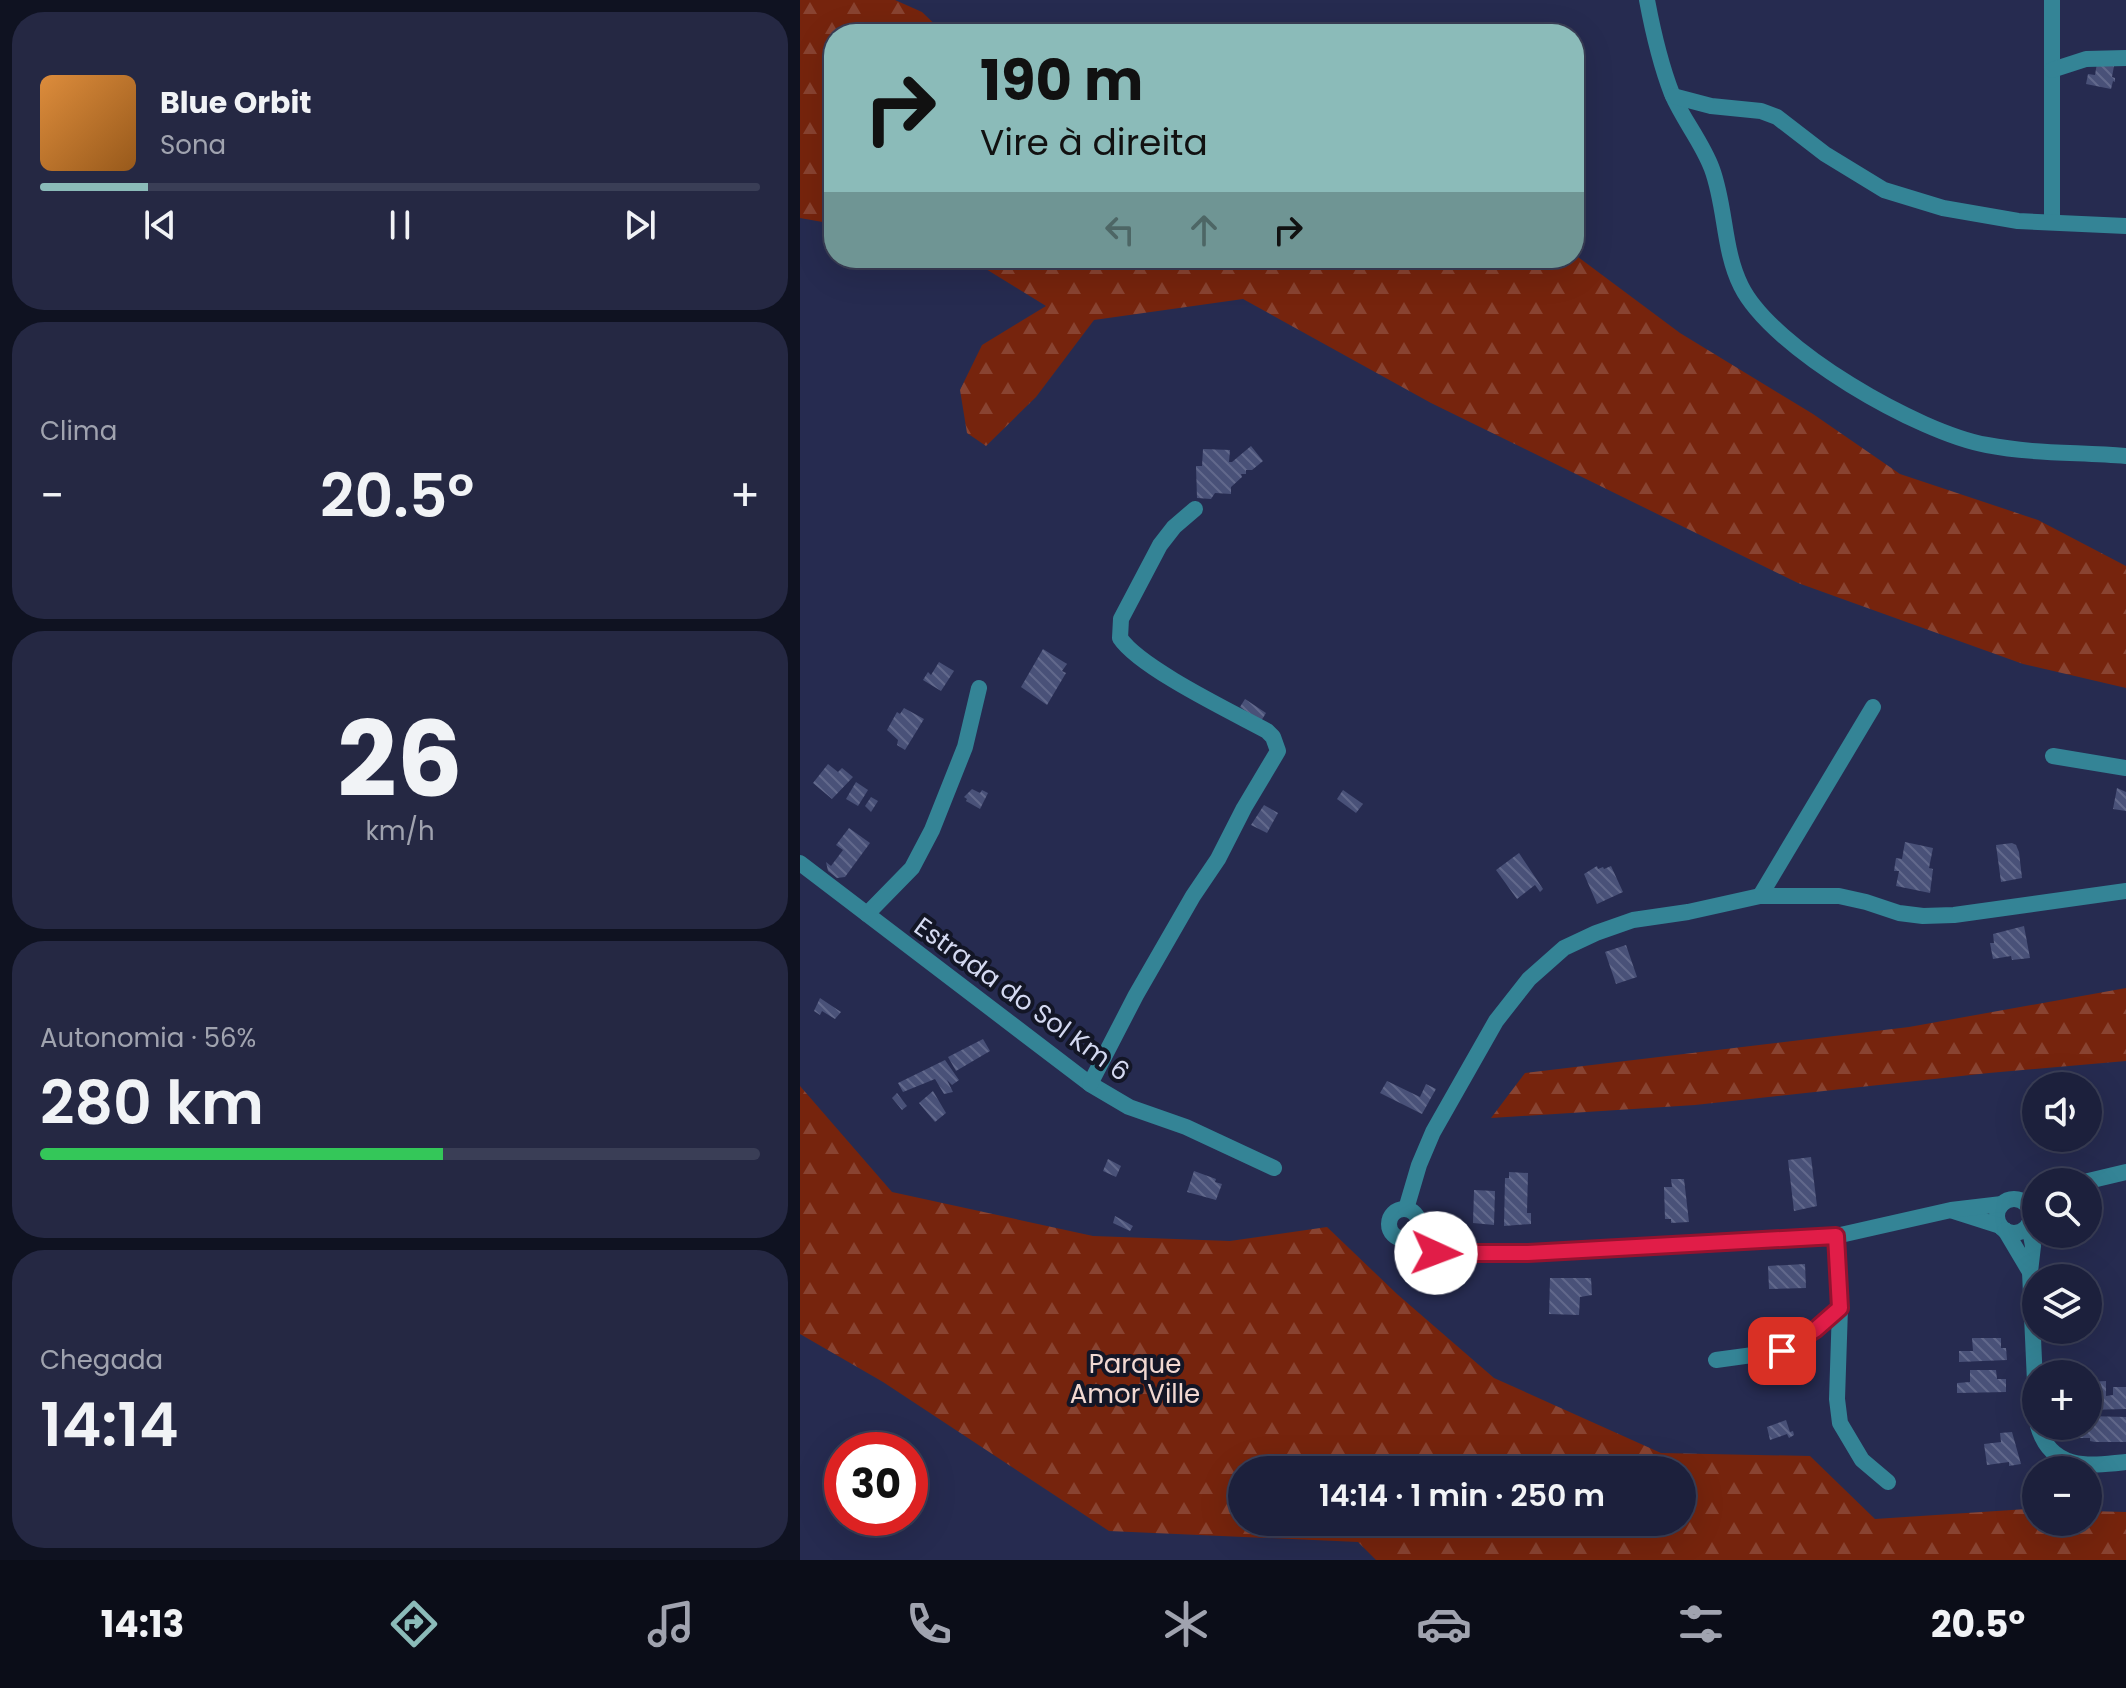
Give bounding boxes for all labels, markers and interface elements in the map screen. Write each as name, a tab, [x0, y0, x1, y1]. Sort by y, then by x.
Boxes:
text: 190 m	[980, 41, 1143, 120]
icon: right	[848, 56, 952, 160]
text: Blue Orbit	[160, 81, 312, 124]
text: Vire à direita	[980, 117, 1208, 168]
text: Sona	[160, 127, 226, 163]
icon: previous	[138, 203, 182, 247]
icon: pause	[378, 203, 422, 247]
icon: next	[618, 203, 662, 247]
icon: left	[1098, 208, 1142, 252]
icon: ahead	[1182, 208, 1226, 252]
icon: right	[1266, 208, 1310, 252]
text: Clima	[40, 413, 117, 449]
text: 20.5°	[320, 454, 474, 538]
text: −	[40, 465, 64, 526]
text: +	[730, 465, 760, 526]
text: 26	[337, 687, 463, 832]
text: km/h	[365, 813, 435, 849]
street label: Estrada do Sol Km 6	[907, 909, 1137, 1089]
text: Autonomia · 56%	[40, 1020, 256, 1056]
text: 280 km	[40, 1061, 264, 1145]
map controls	[2022, 1072, 2102, 1536]
button: sound	[2022, 1072, 2102, 1152]
button: search	[2022, 1168, 2102, 1248]
position arrow	[1394, 1211, 1478, 1295]
button: layers	[2022, 1264, 2102, 1344]
pin	[1748, 1317, 1816, 1385]
icon: arrive	[1760, 1329, 1804, 1373]
text: Chegada	[40, 1342, 163, 1378]
park label: Parque Amor Ville	[1070, 1346, 1200, 1412]
button: +	[2022, 1360, 2102, 1440]
text: 14:14	[40, 1383, 179, 1467]
speed limit sign: 30	[824, 1432, 928, 1536]
button: −	[2022, 1456, 2102, 1536]
text: 14:14 · 1 min · 250 m	[1319, 1474, 1605, 1517]
icon: directions	[386, 1596, 442, 1652]
icon: music	[643, 1596, 699, 1652]
icon: phone	[901, 1596, 957, 1652]
icon: climate	[1158, 1596, 1214, 1652]
icon: car	[1416, 1596, 1472, 1652]
icon: filters	[1673, 1596, 1729, 1652]
text: 14:13	[101, 1599, 184, 1650]
text: 20.5°	[1931, 1599, 2025, 1650]

